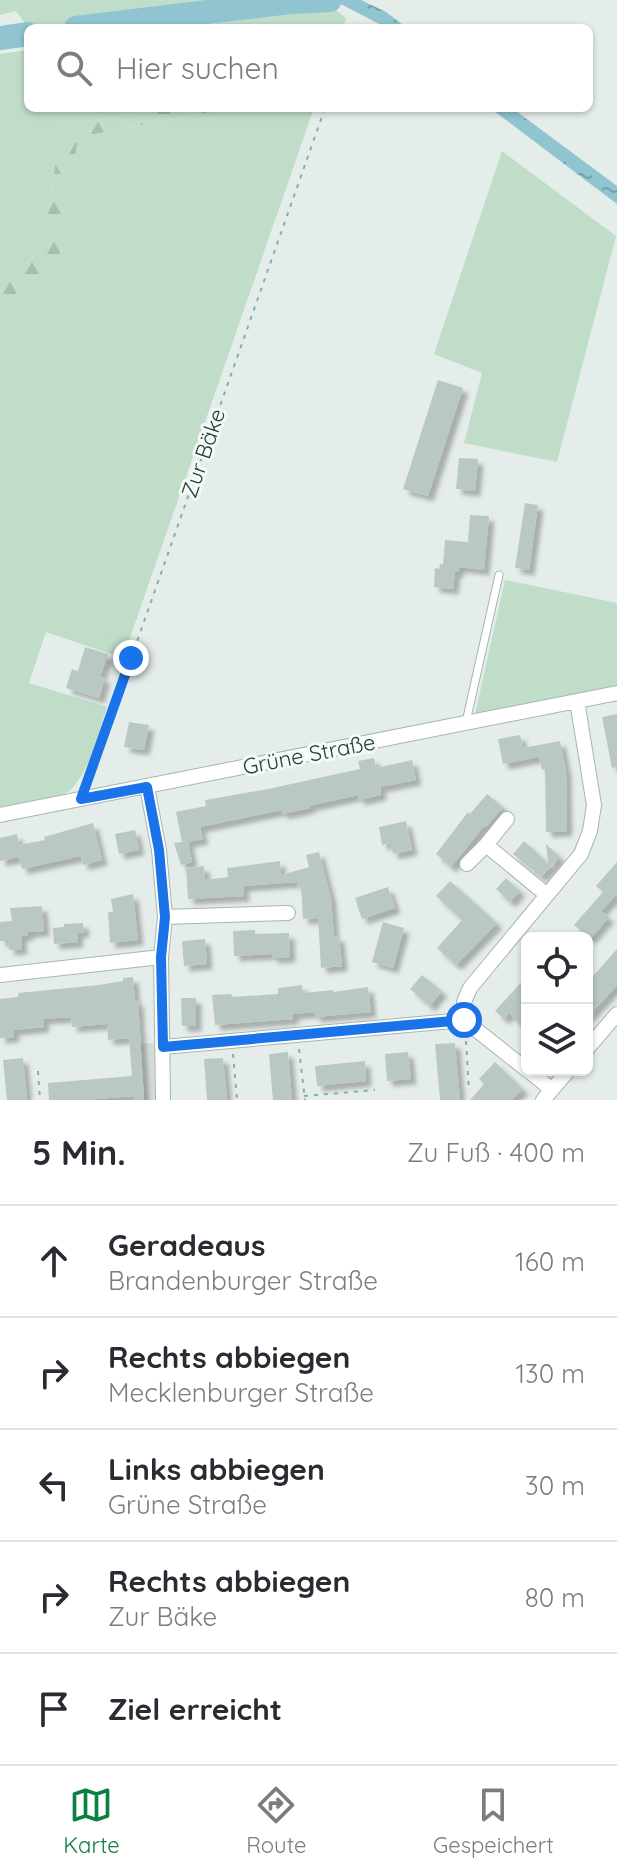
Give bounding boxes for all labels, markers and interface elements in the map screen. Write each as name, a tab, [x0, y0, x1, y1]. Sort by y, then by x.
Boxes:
search box	[24, 24, 593, 112]
icon: search	[52, 46, 96, 90]
text: Hier suchen	[116, 49, 279, 87]
street label: Zur Bäke	[175, 405, 231, 501]
route end	[113, 640, 149, 676]
street label: Grüne Straße	[240, 727, 378, 781]
map controls	[521, 932, 593, 1076]
button: locate	[521, 932, 593, 1004]
route start	[446, 1002, 482, 1038]
button: layers	[521, 1004, 593, 1076]
text: 5 Min.	[32, 1131, 126, 1174]
text: Zu Fuß · 400 m	[407, 1136, 585, 1169]
text: Geradeaus	[108, 1226, 265, 1264]
icon: ahead	[32, 1239, 76, 1283]
text: 160 m	[515, 1245, 585, 1278]
text: Brandenburger Straße	[108, 1264, 378, 1297]
text: Rechts abbiegen	[108, 1338, 350, 1376]
icon: right	[32, 1351, 76, 1395]
text: 130 m	[515, 1357, 585, 1390]
text: Mecklenburger Straße	[108, 1376, 374, 1409]
text: Links abbiegen	[108, 1450, 325, 1488]
icon: left	[32, 1463, 76, 1507]
text: 30 m	[525, 1469, 585, 1502]
text: Grüne Straße	[108, 1488, 267, 1521]
text: Rechts abbiegen	[108, 1562, 350, 1600]
icon: right	[32, 1575, 76, 1619]
text: 80 m	[525, 1581, 585, 1614]
text: Zur Bäke	[108, 1600, 217, 1633]
icon: arrive	[32, 1687, 76, 1731]
text: Ziel erreicht	[108, 1690, 282, 1728]
tab: Karte	[63, 1783, 120, 1859]
tab: Route	[246, 1783, 306, 1859]
tab: Gespeichert	[433, 1783, 554, 1859]

